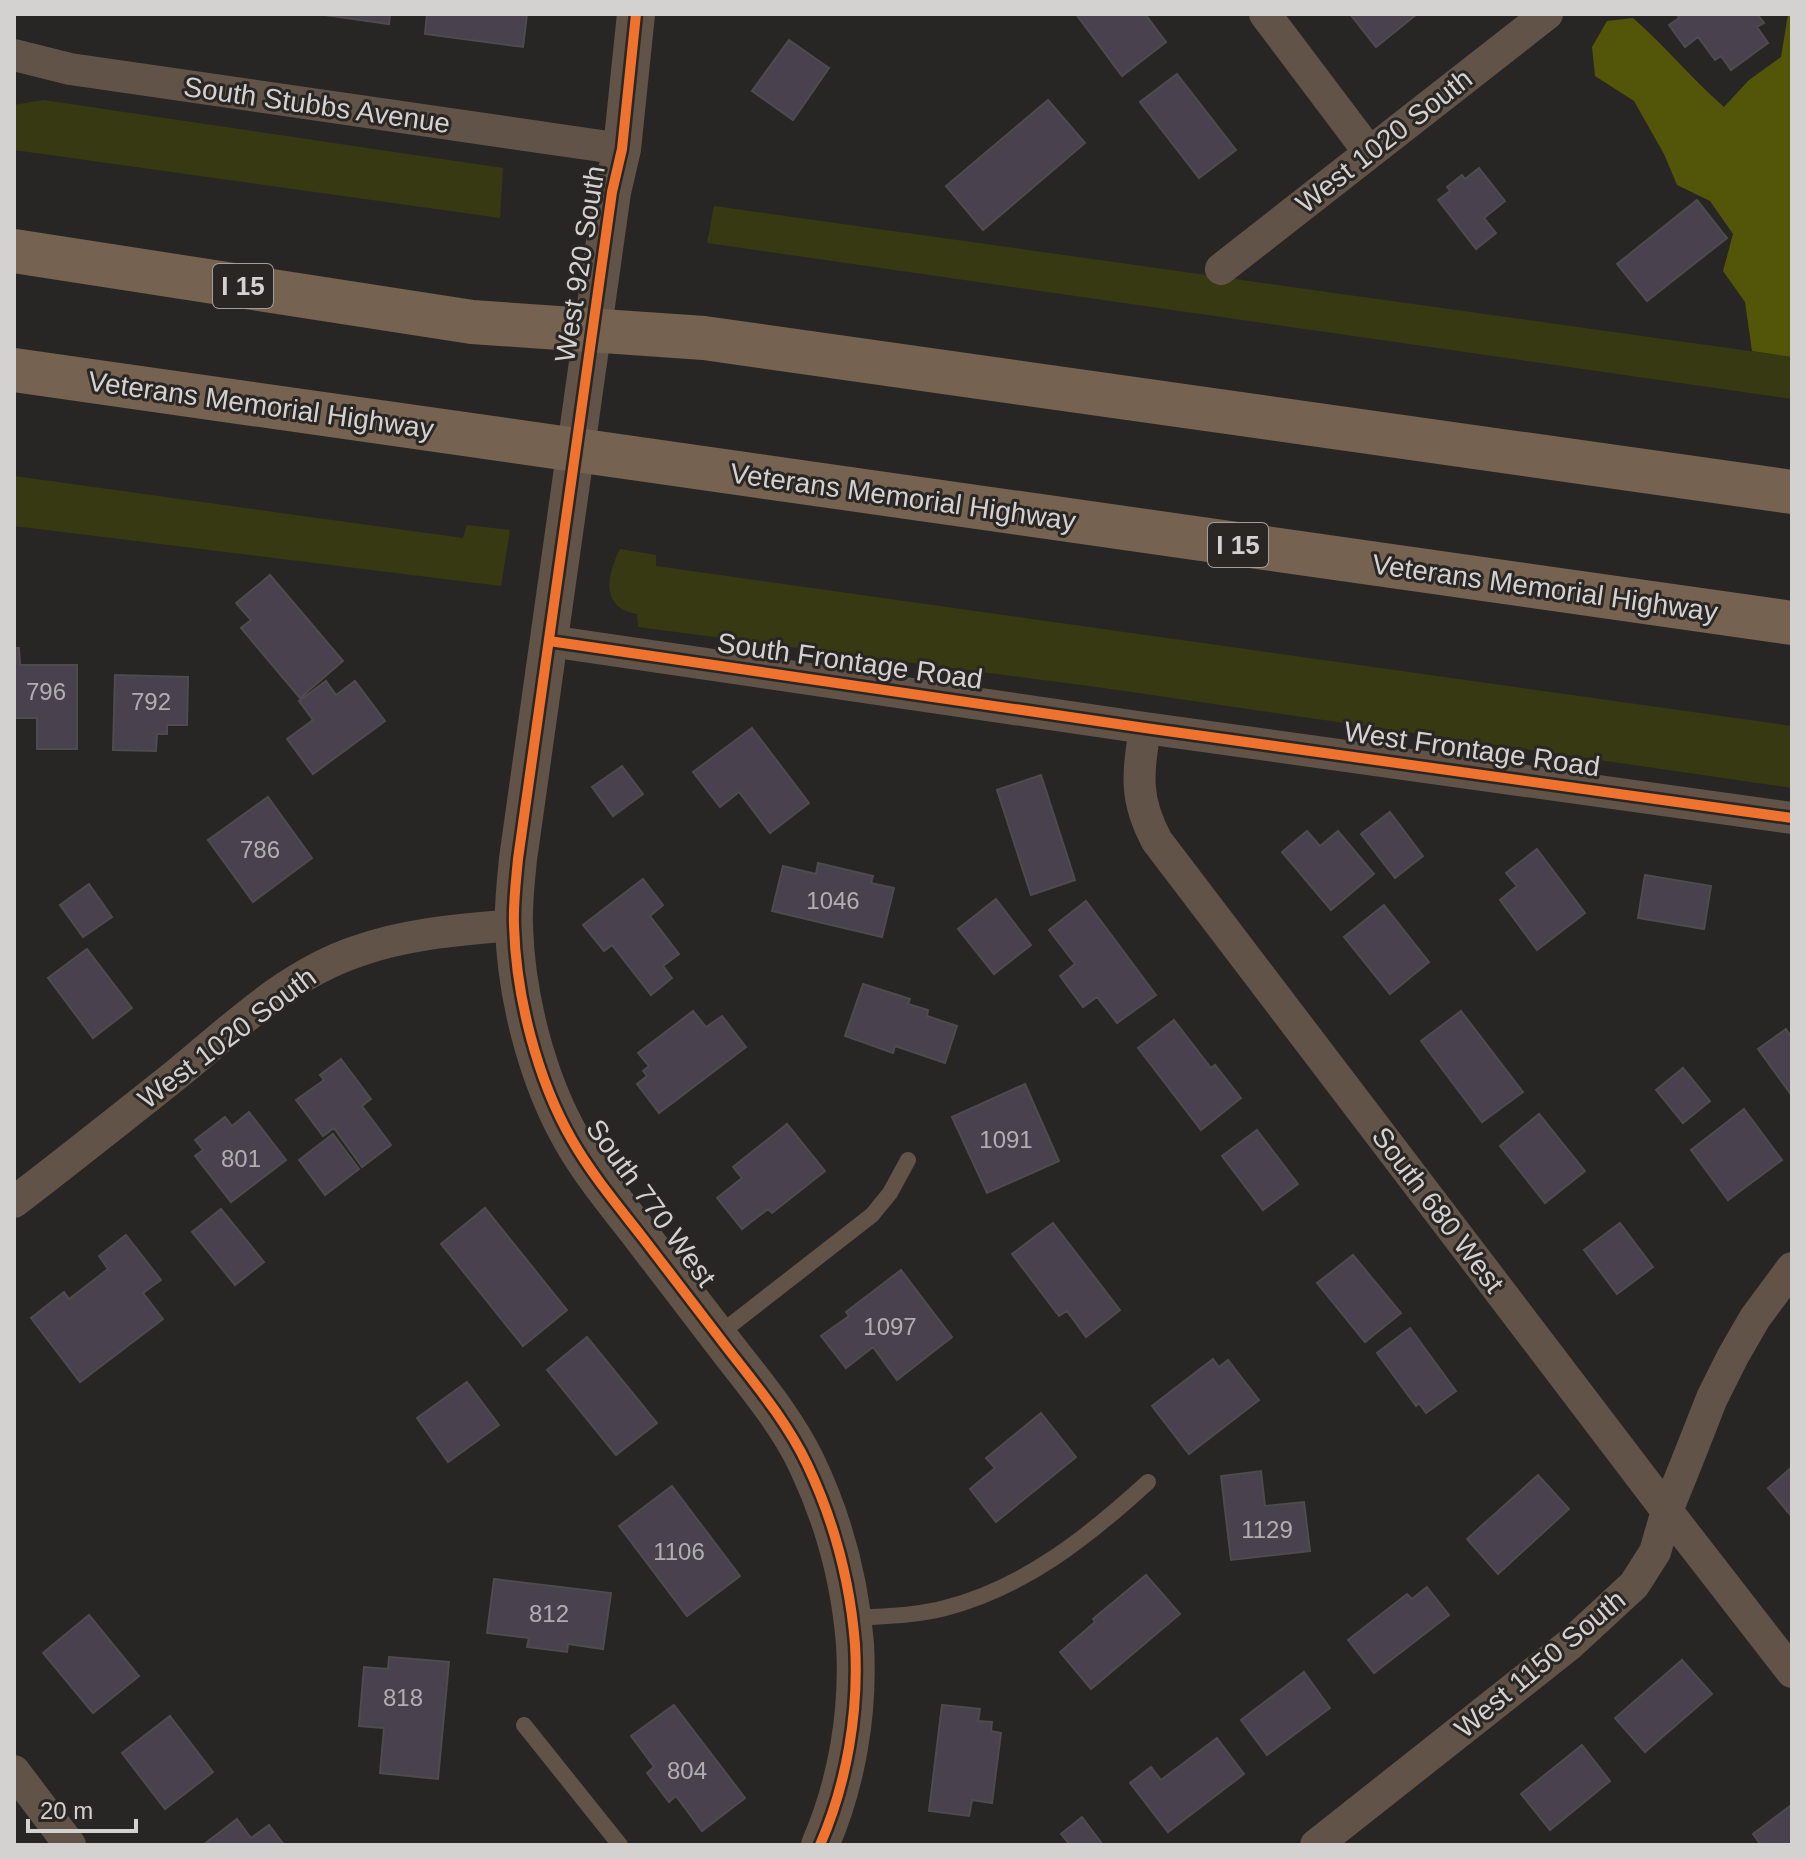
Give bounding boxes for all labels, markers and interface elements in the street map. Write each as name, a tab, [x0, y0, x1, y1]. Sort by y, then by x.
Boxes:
street label: West 1020 South	[1290, 63, 1478, 219]
street label: South Stubbs Avenue	[182, 71, 452, 139]
street label: West 920 South	[549, 163, 611, 365]
road number: I 15	[213, 264, 273, 308]
street label: Veterans Memorial Highway	[86, 365, 436, 445]
street label: Veterans Memorial Highway	[728, 457, 1078, 537]
road number: I 15	[1208, 523, 1268, 567]
street label: Veterans Memorial Highway	[1370, 548, 1720, 628]
street label: South Frontage Road	[715, 627, 985, 695]
house number: 796	[26, 678, 66, 705]
house number: 792	[131, 688, 171, 715]
street label: West Frontage Road	[1342, 716, 1602, 782]
house number: 786	[240, 836, 280, 863]
house number: 1046	[806, 887, 860, 914]
street label: West 1020 South	[132, 961, 322, 1115]
street label: South 770 West	[580, 1113, 722, 1293]
street label: South 680 West	[1366, 1121, 1510, 1299]
house number: 1091	[979, 1126, 1033, 1153]
house number: 801	[221, 1145, 261, 1172]
house number: 1097	[863, 1313, 917, 1340]
house number: 1129	[1241, 1516, 1293, 1543]
house number: 1106	[653, 1538, 705, 1565]
street label: West 1150 South	[1449, 1584, 1631, 1744]
house number: 812	[529, 1600, 569, 1627]
house number: 818	[383, 1684, 423, 1711]
house number: 804	[667, 1757, 707, 1784]
scale bar	[28, 1783, 136, 1833]
text: 20 m	[40, 1797, 93, 1824]

